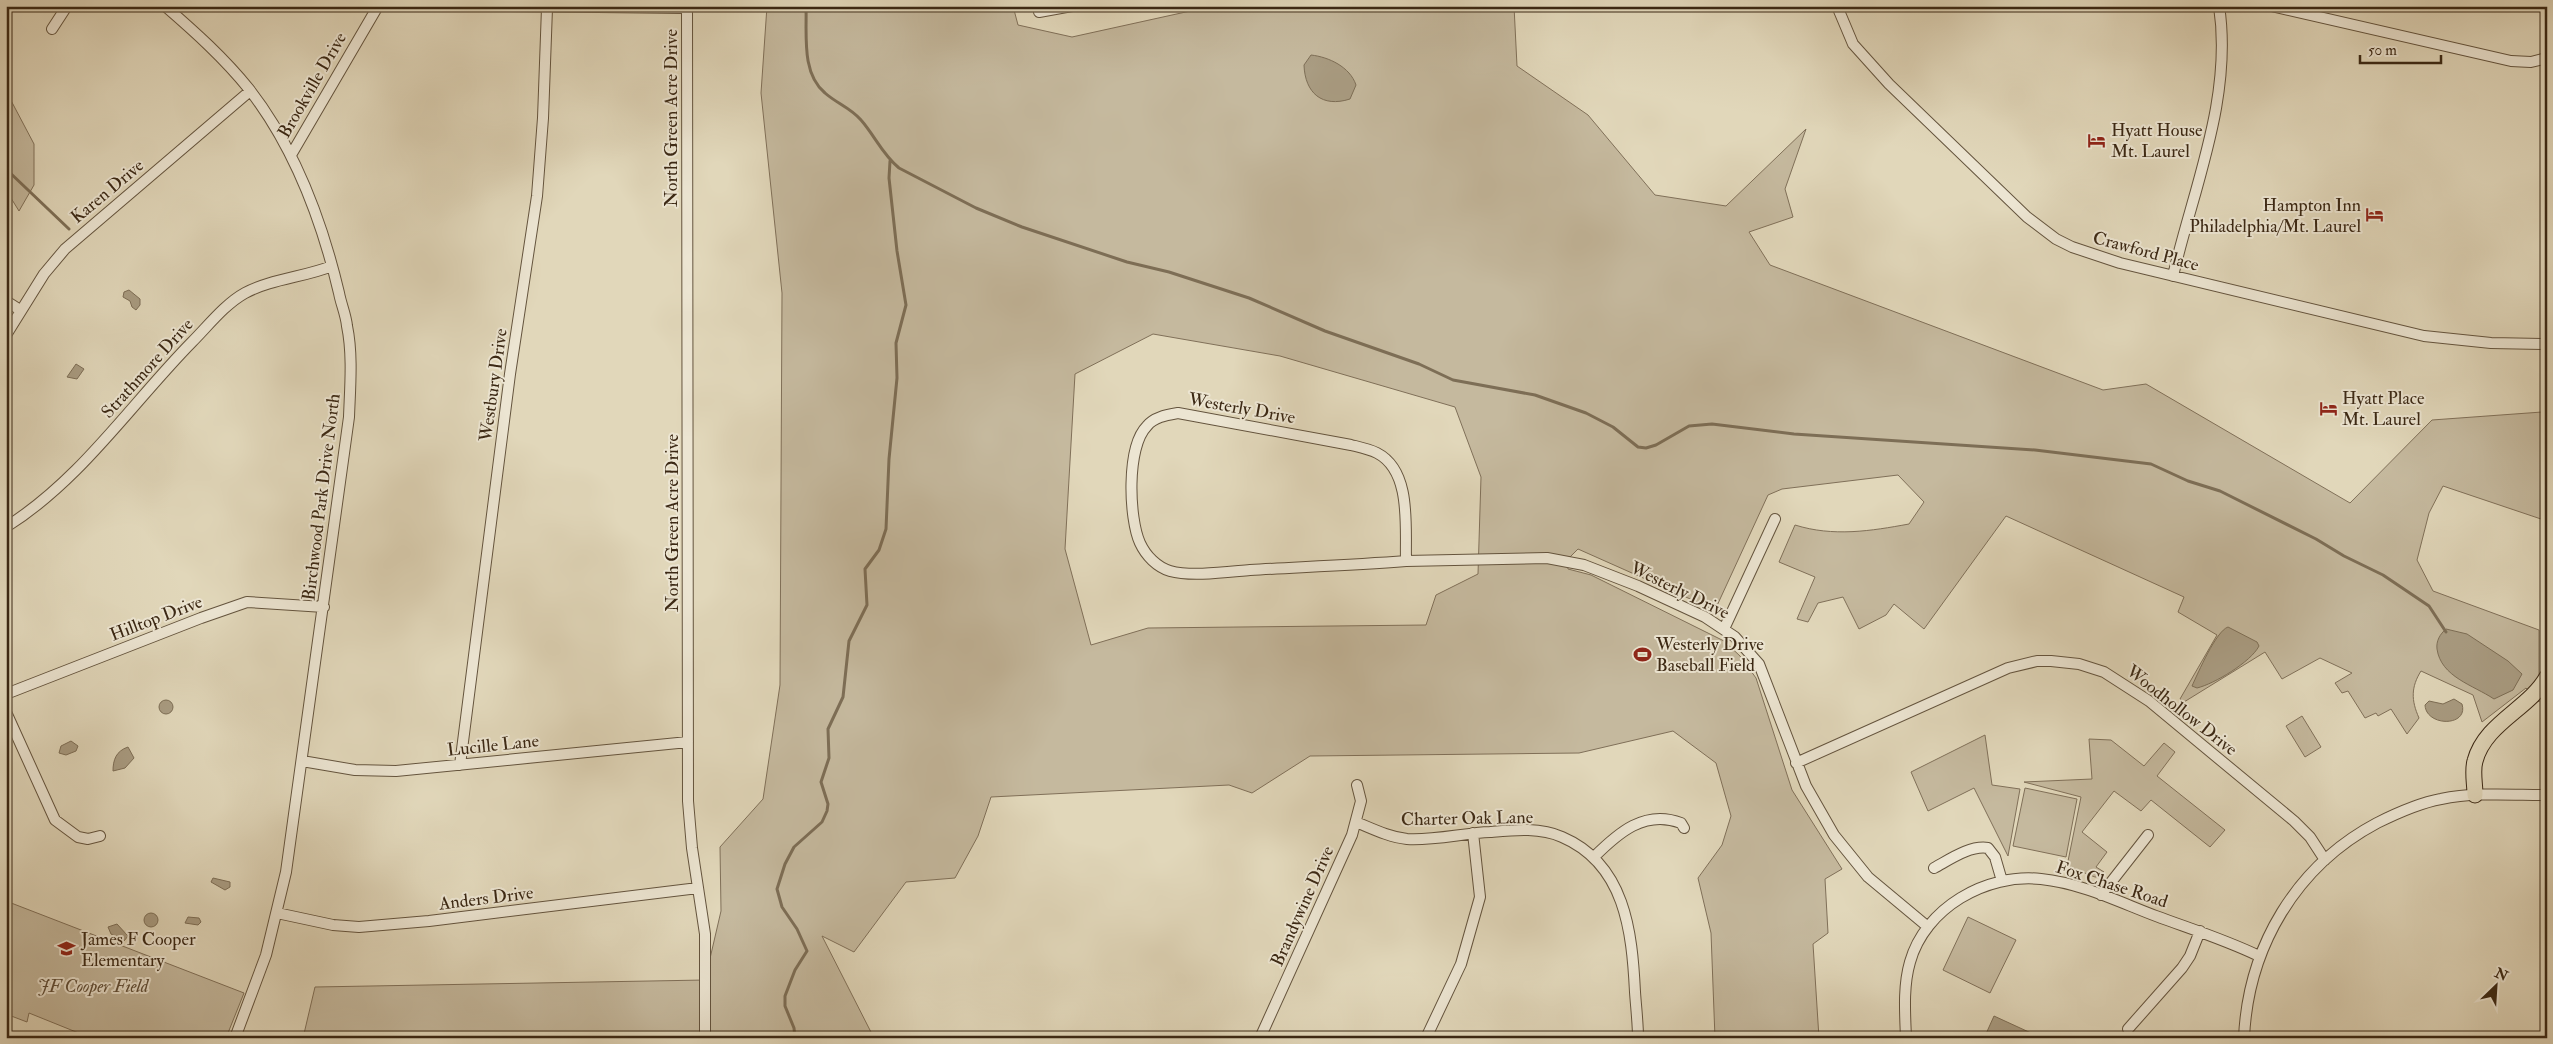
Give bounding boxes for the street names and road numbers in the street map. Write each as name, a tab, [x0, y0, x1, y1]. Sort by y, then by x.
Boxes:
street label: Brookville Drive	[273, 28, 352, 142]
street label: North Green Acre Drive	[660, 29, 683, 207]
street label: Karen Drive	[66, 154, 149, 229]
street label: Crawford Place	[2090, 226, 2202, 277]
street label: Strathmore Drive	[96, 313, 199, 423]
street label: Westbury Drive	[474, 327, 513, 444]
street label: Westerly Drive	[1186, 388, 1297, 429]
street label: Birchwood Park Drive North	[297, 392, 346, 602]
street label: North Green Acre Drive	[661, 434, 684, 612]
street label: Westerly Drive	[1625, 556, 1734, 625]
street label: Hilltop Drive	[107, 590, 206, 647]
street label: Woodhollow Drive	[2121, 659, 2242, 761]
street label: Lucille Lane	[446, 729, 541, 762]
street label: Charter Oak Lane	[1401, 806, 1534, 831]
street label: Brandywine Drive	[1266, 842, 1339, 970]
street label: Fox Chase Road	[2053, 856, 2171, 913]
street label: Anders Drive	[437, 881, 535, 916]

